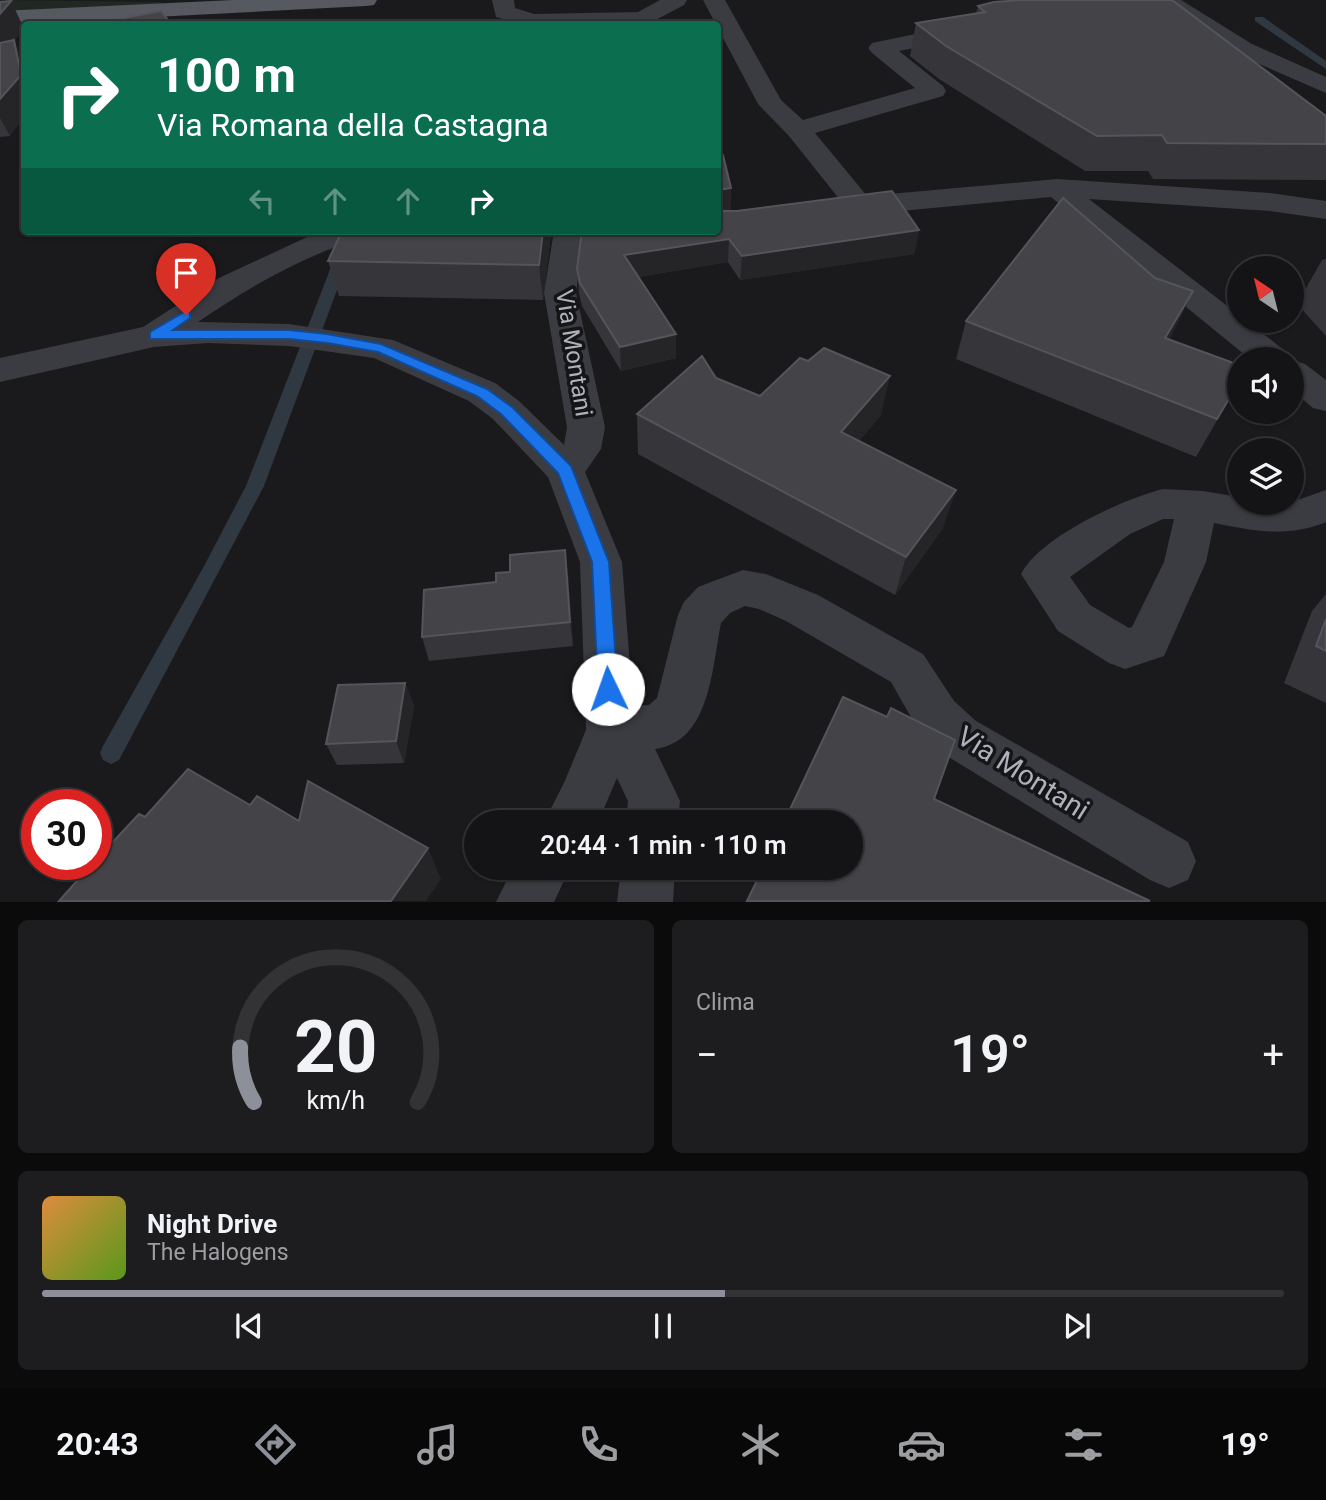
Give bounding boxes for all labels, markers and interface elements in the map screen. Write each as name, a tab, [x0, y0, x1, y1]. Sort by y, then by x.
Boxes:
text: 100 m	[157, 47, 296, 104]
icon: right	[42, 49, 133, 140]
text: Via Romana della Castagna	[157, 106, 549, 144]
icon: left	[243, 182, 281, 220]
icon: ahead	[316, 182, 354, 220]
icon: ahead	[389, 182, 427, 220]
icon: right	[462, 182, 500, 220]
pin	[156, 243, 216, 315]
icon: arrive	[167, 254, 205, 292]
north arrow	[1227, 256, 1304, 332]
map controls	[1227, 256, 1304, 515]
street label: Via Montani	[550, 288, 598, 418]
button: sound	[1227, 347, 1304, 424]
button: layers	[1227, 438, 1304, 515]
position arrow	[571, 652, 645, 726]
street label: Via Montani	[951, 719, 1095, 827]
speed limit sign: 30	[21, 789, 112, 880]
text: 20:44 · 1 min · 110 m	[540, 830, 787, 860]
text: Clima	[696, 989, 755, 1016]
text: 20	[294, 1005, 378, 1091]
text: 19°	[950, 1024, 1030, 1085]
text: −	[696, 1033, 718, 1077]
text: +	[1262, 1033, 1284, 1077]
text: km/h	[307, 1086, 365, 1115]
text: Night Drive	[147, 1209, 277, 1239]
text: The Halogens	[147, 1239, 289, 1266]
icon: previous	[230, 1307, 268, 1345]
icon: pause	[644, 1307, 682, 1345]
icon: next	[1058, 1307, 1096, 1345]
icon: directions	[251, 1420, 300, 1469]
icon: music	[413, 1420, 462, 1469]
icon: phone	[574, 1420, 623, 1469]
icon: climate	[736, 1420, 785, 1469]
icon: car	[897, 1420, 946, 1469]
icon: filters	[1059, 1420, 1108, 1469]
text: 20:43	[56, 1425, 139, 1463]
text: 19°	[1220, 1425, 1270, 1463]

